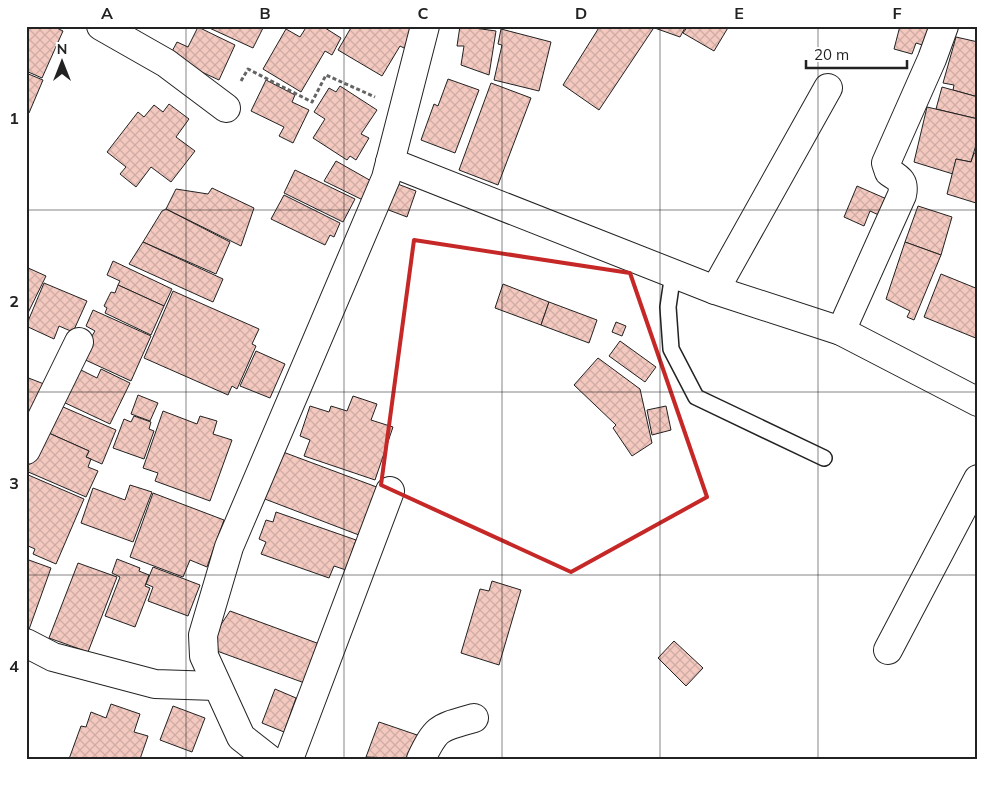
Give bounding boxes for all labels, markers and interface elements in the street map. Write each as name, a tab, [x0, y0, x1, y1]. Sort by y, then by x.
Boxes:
text: A	[101, 3, 113, 23]
text: B	[259, 3, 271, 23]
text: C	[418, 3, 429, 23]
text: D	[575, 3, 587, 23]
text: E	[734, 3, 744, 23]
text: F	[892, 3, 902, 23]
north arrow	[38, 38, 88, 88]
scale bar	[806, 38, 908, 70]
text: N	[57, 40, 67, 58]
text: 20 m	[814, 45, 849, 64]
text: 1	[9, 108, 19, 128]
text: 2	[9, 291, 19, 311]
text: 3	[9, 473, 19, 493]
text: 4	[9, 656, 19, 676]

